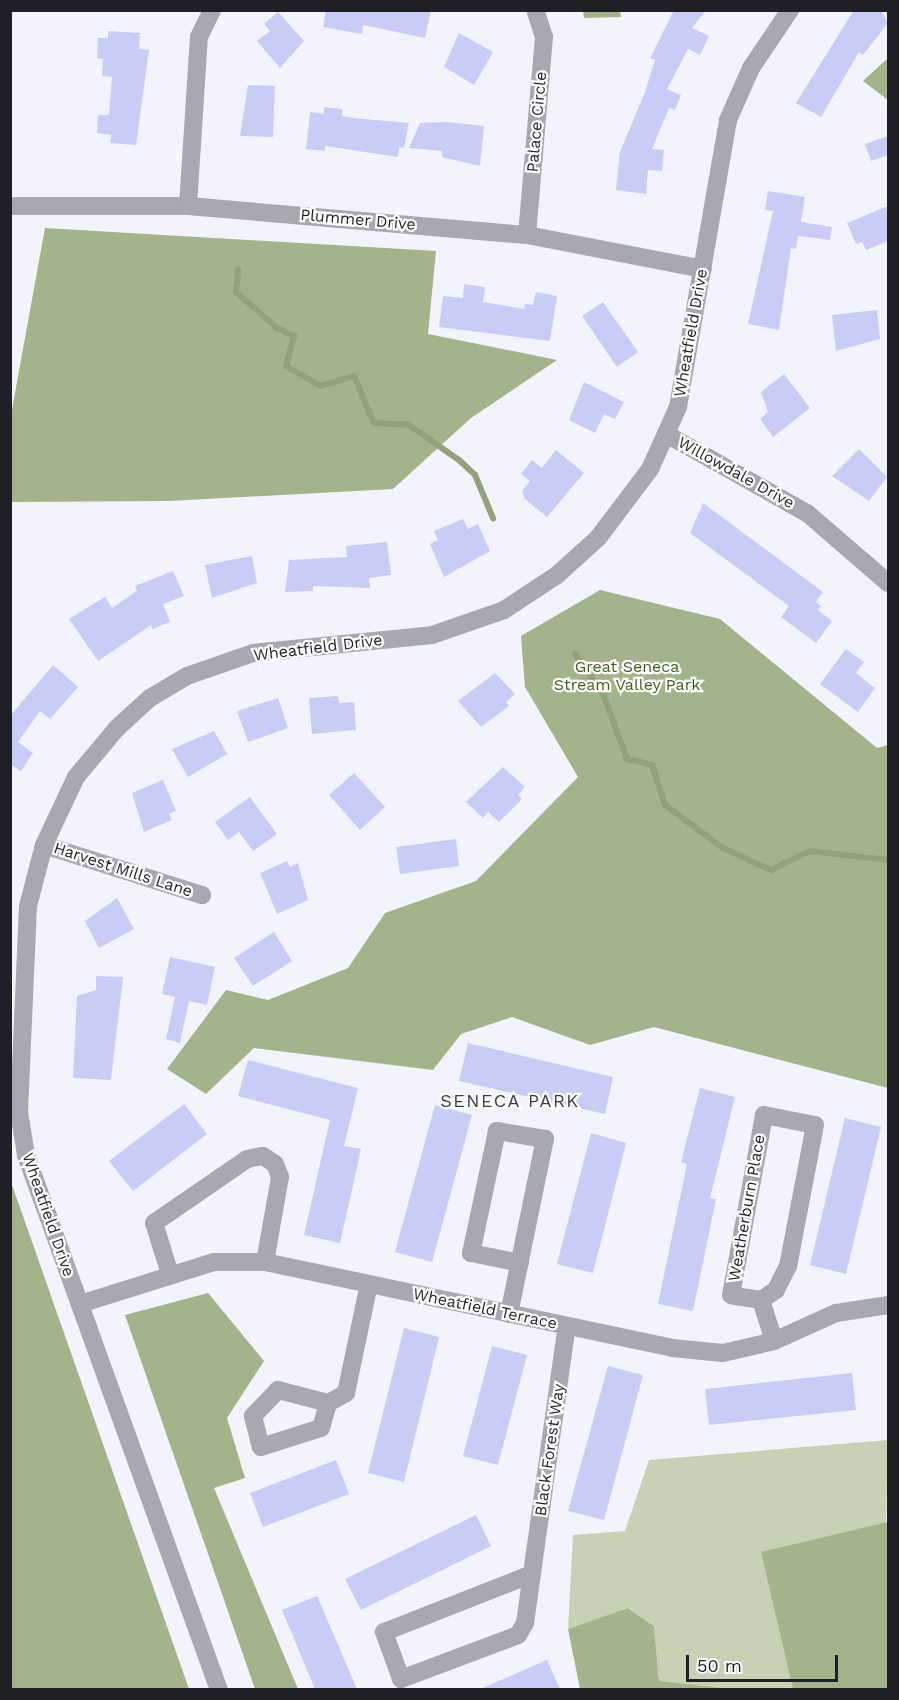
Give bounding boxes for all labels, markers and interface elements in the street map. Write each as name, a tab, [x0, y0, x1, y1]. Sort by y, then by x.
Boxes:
street label: Palace Circle	[523, 71, 551, 173]
street label: Plummer Drive	[299, 205, 417, 235]
street label: Wheatfield Drive	[670, 268, 712, 398]
street label: Willowdale Drive	[674, 433, 798, 513]
street label: Wheatfield Drive	[253, 631, 383, 665]
park label: Great Seneca Stream Valley Park	[553, 657, 701, 695]
street label: Harvest Mills Lane	[51, 839, 195, 901]
district label: SENECA PARK	[440, 1090, 580, 1112]
street label: Weatherburn Place	[725, 1133, 769, 1283]
street label: Wheatfield Drive	[18, 1151, 78, 1279]
street label: Wheatfield Terrace	[411, 1284, 559, 1334]
street label: Black Forest Way	[531, 1382, 569, 1518]
scale bar	[689, 1643, 840, 1681]
text: 50 m	[697, 1655, 742, 1676]

